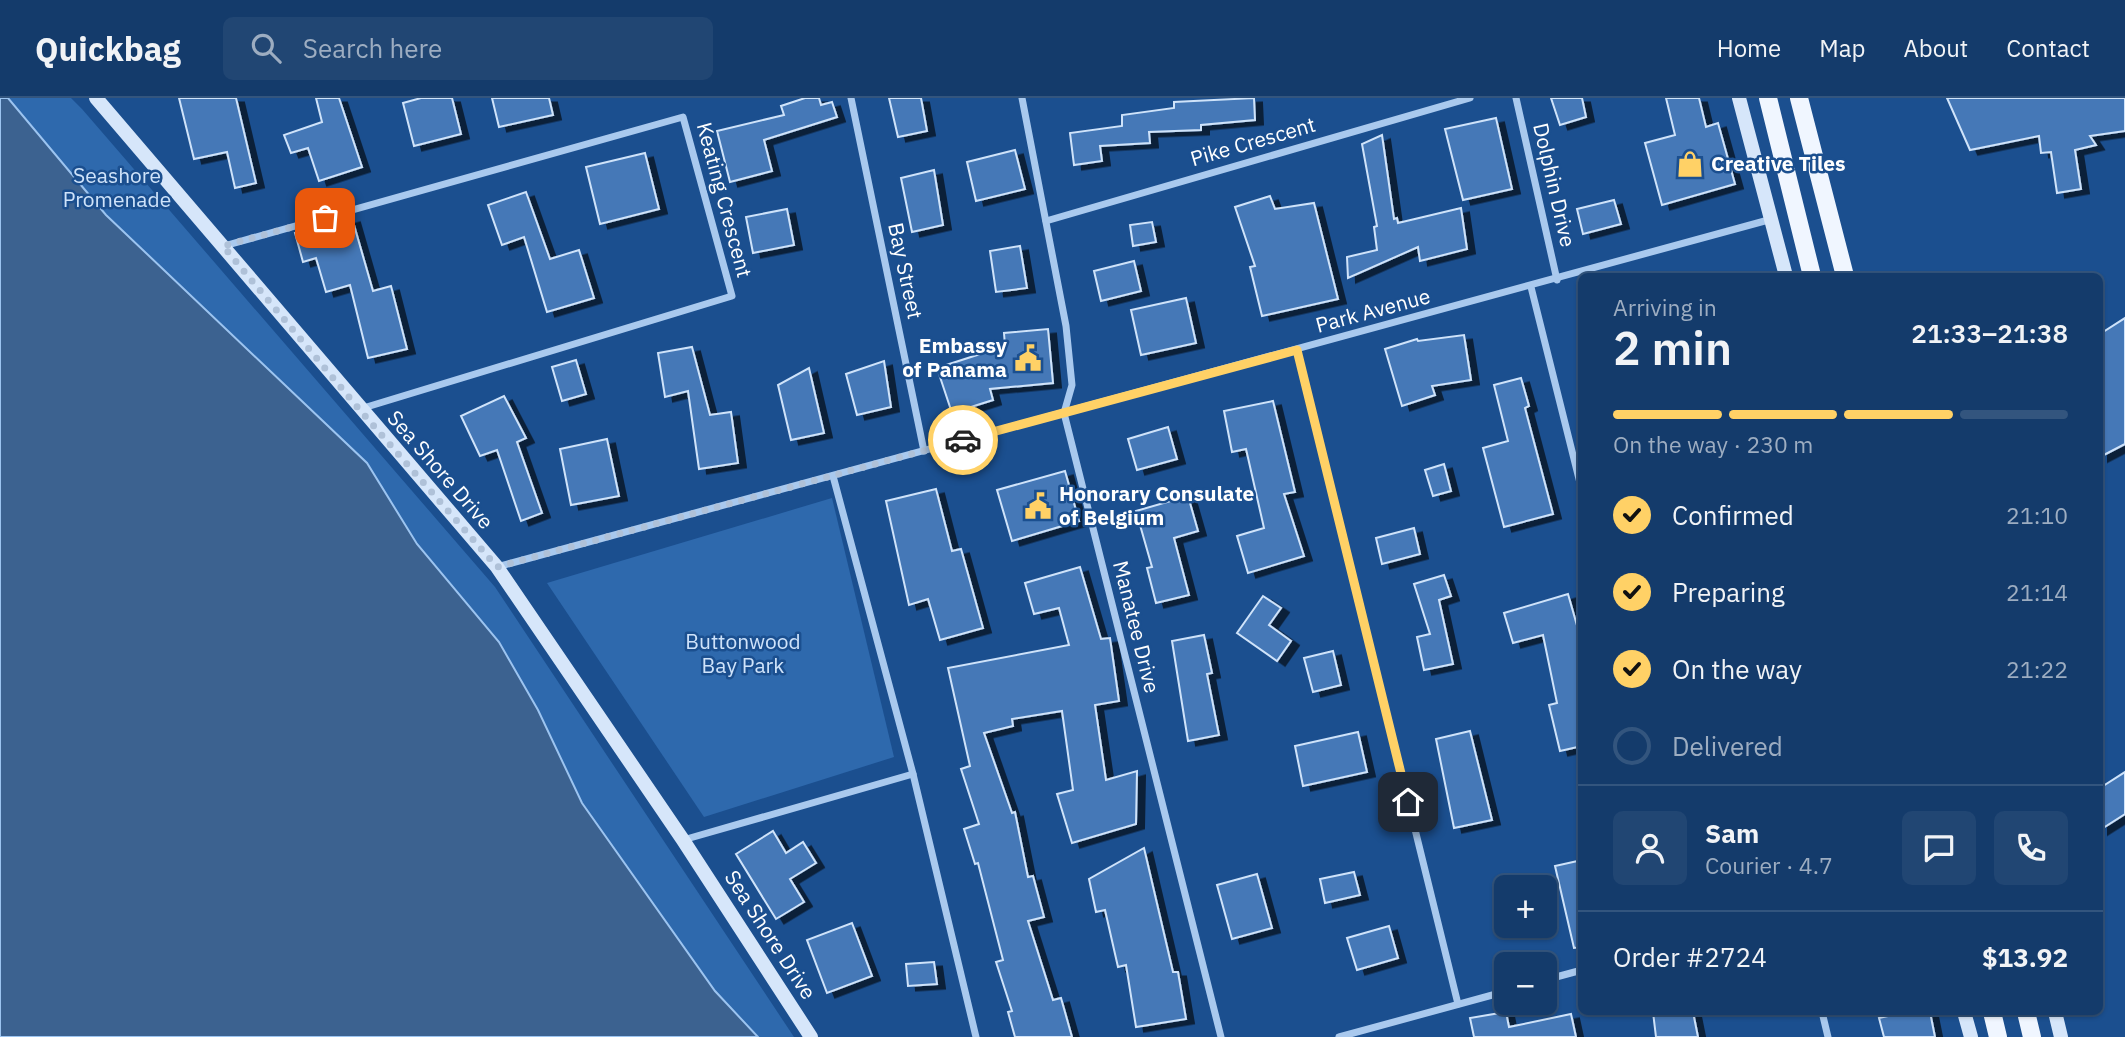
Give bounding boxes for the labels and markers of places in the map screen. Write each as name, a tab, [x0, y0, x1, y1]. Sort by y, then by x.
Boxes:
shop icon: Creative Tiles	[1675, 149, 1705, 179]
place label: Creative Tiles	[1711, 149, 1846, 177]
pin	[295, 188, 355, 248]
place label: Embassy of Panama	[902, 331, 1008, 383]
public building icon: Embassy of Panama	[1013, 343, 1043, 373]
place label: Honorary Consulate of Belgium	[1059, 479, 1255, 531]
public building icon: Honorary Consulate of Belgium	[1023, 491, 1053, 521]
pin	[1378, 772, 1438, 832]

